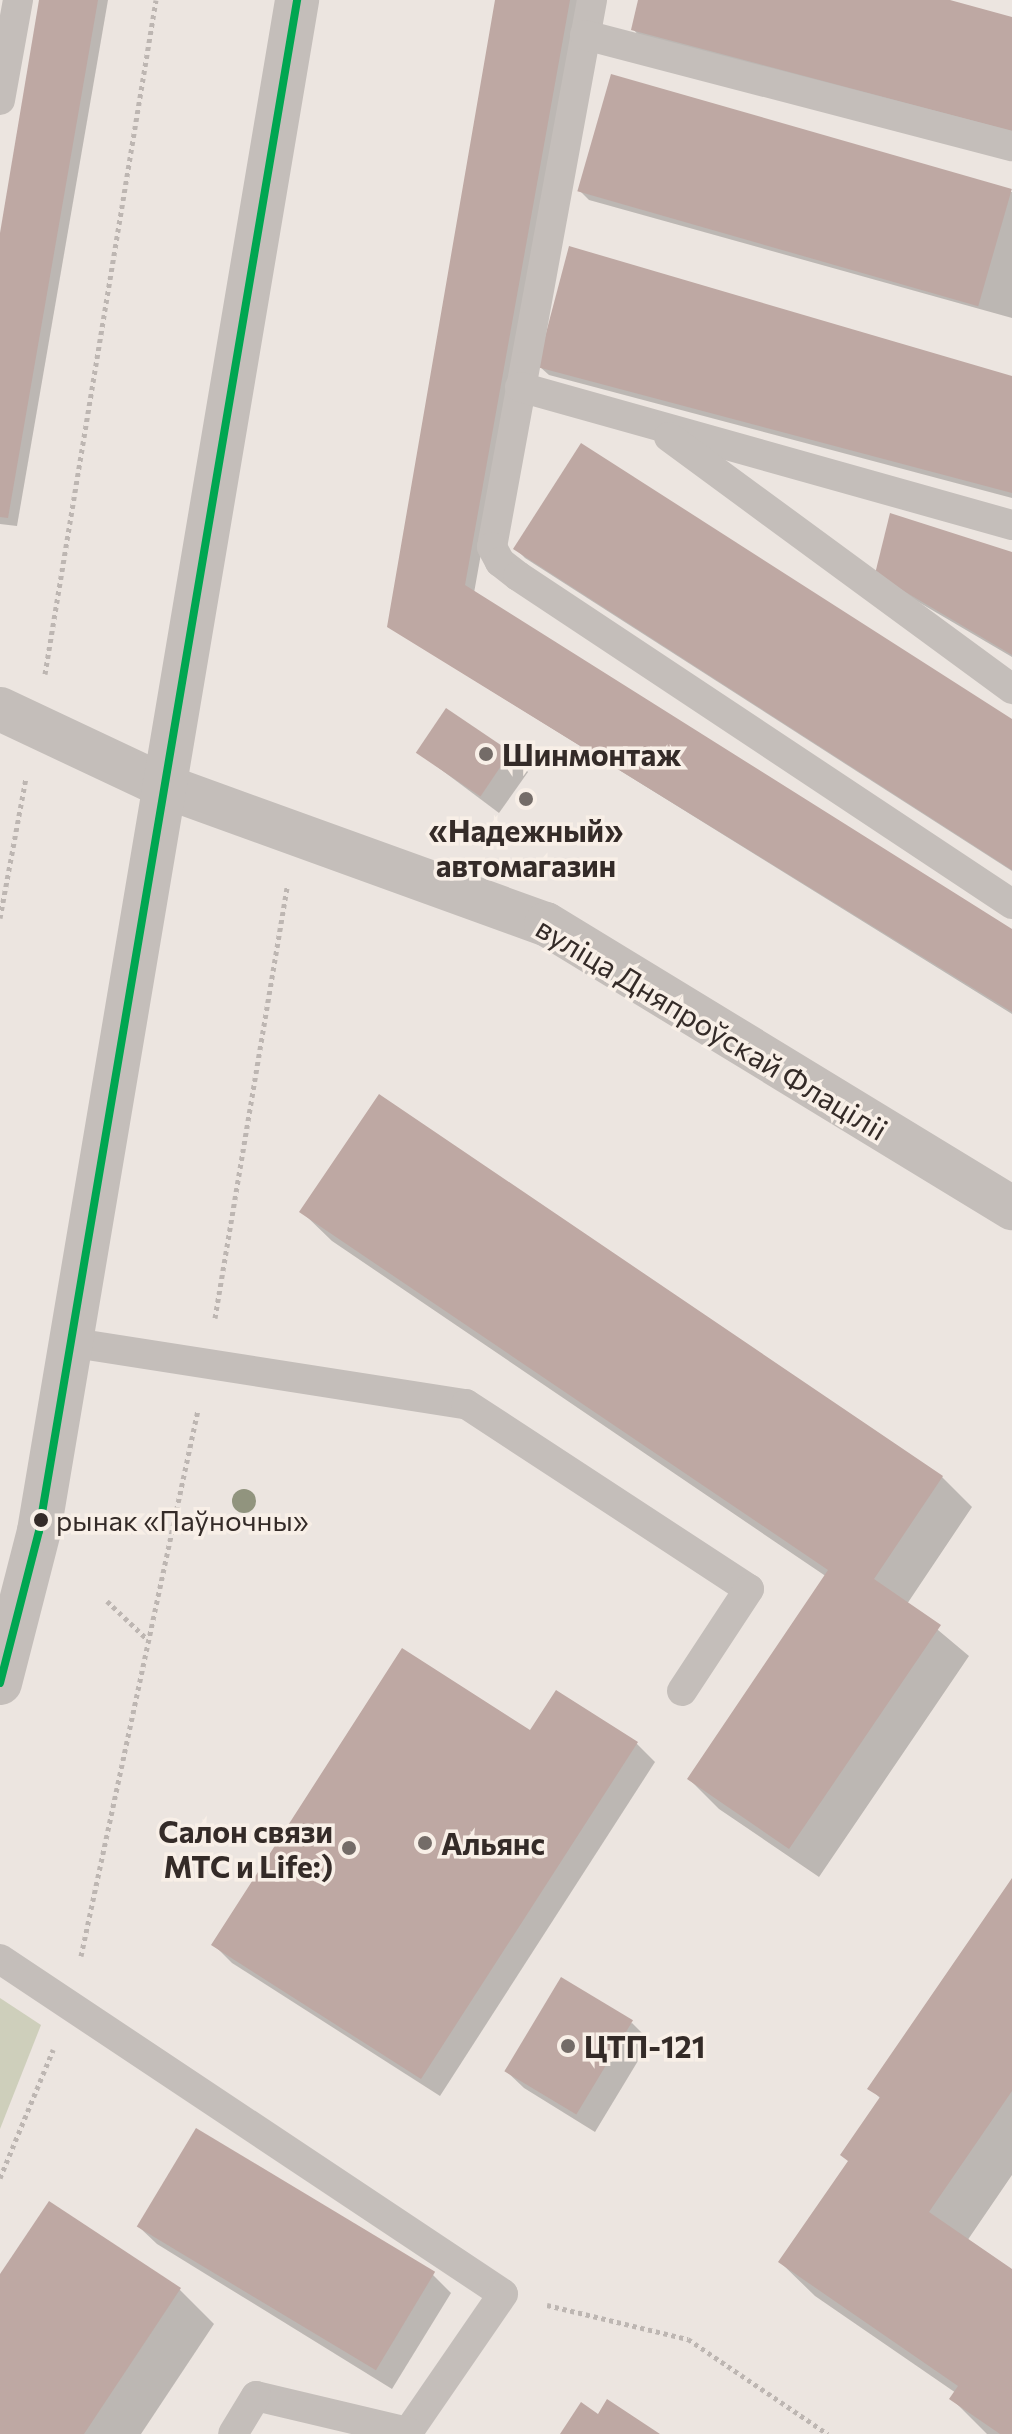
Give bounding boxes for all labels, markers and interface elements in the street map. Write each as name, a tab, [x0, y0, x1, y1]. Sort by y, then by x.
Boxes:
place label: Шинмонтаж	[502, 736, 681, 772]
marker: Шинмонтаж	[477, 745, 495, 763]
marker: «Надежный» автомагазин	[517, 790, 535, 808]
place label: «Надежный» автомагазин	[429, 812, 623, 882]
street label: вуліца Дняпроўскай Флаціліі	[530, 909, 894, 1147]
place label: рынак «Паўночны»	[56, 1503, 309, 1537]
marker: рынак «Паўночны»	[33, 1512, 49, 1528]
place label: Салон связи МТС и Life:)	[158, 1813, 333, 1884]
place label: Альянс	[441, 1825, 545, 1861]
marker: Альянс	[416, 1834, 434, 1852]
marker: Салон связи МТС и Life:)	[340, 1839, 358, 1857]
place label: ЦТП-121	[584, 2028, 705, 2064]
marker: ЦТП-121	[559, 2037, 577, 2055]

